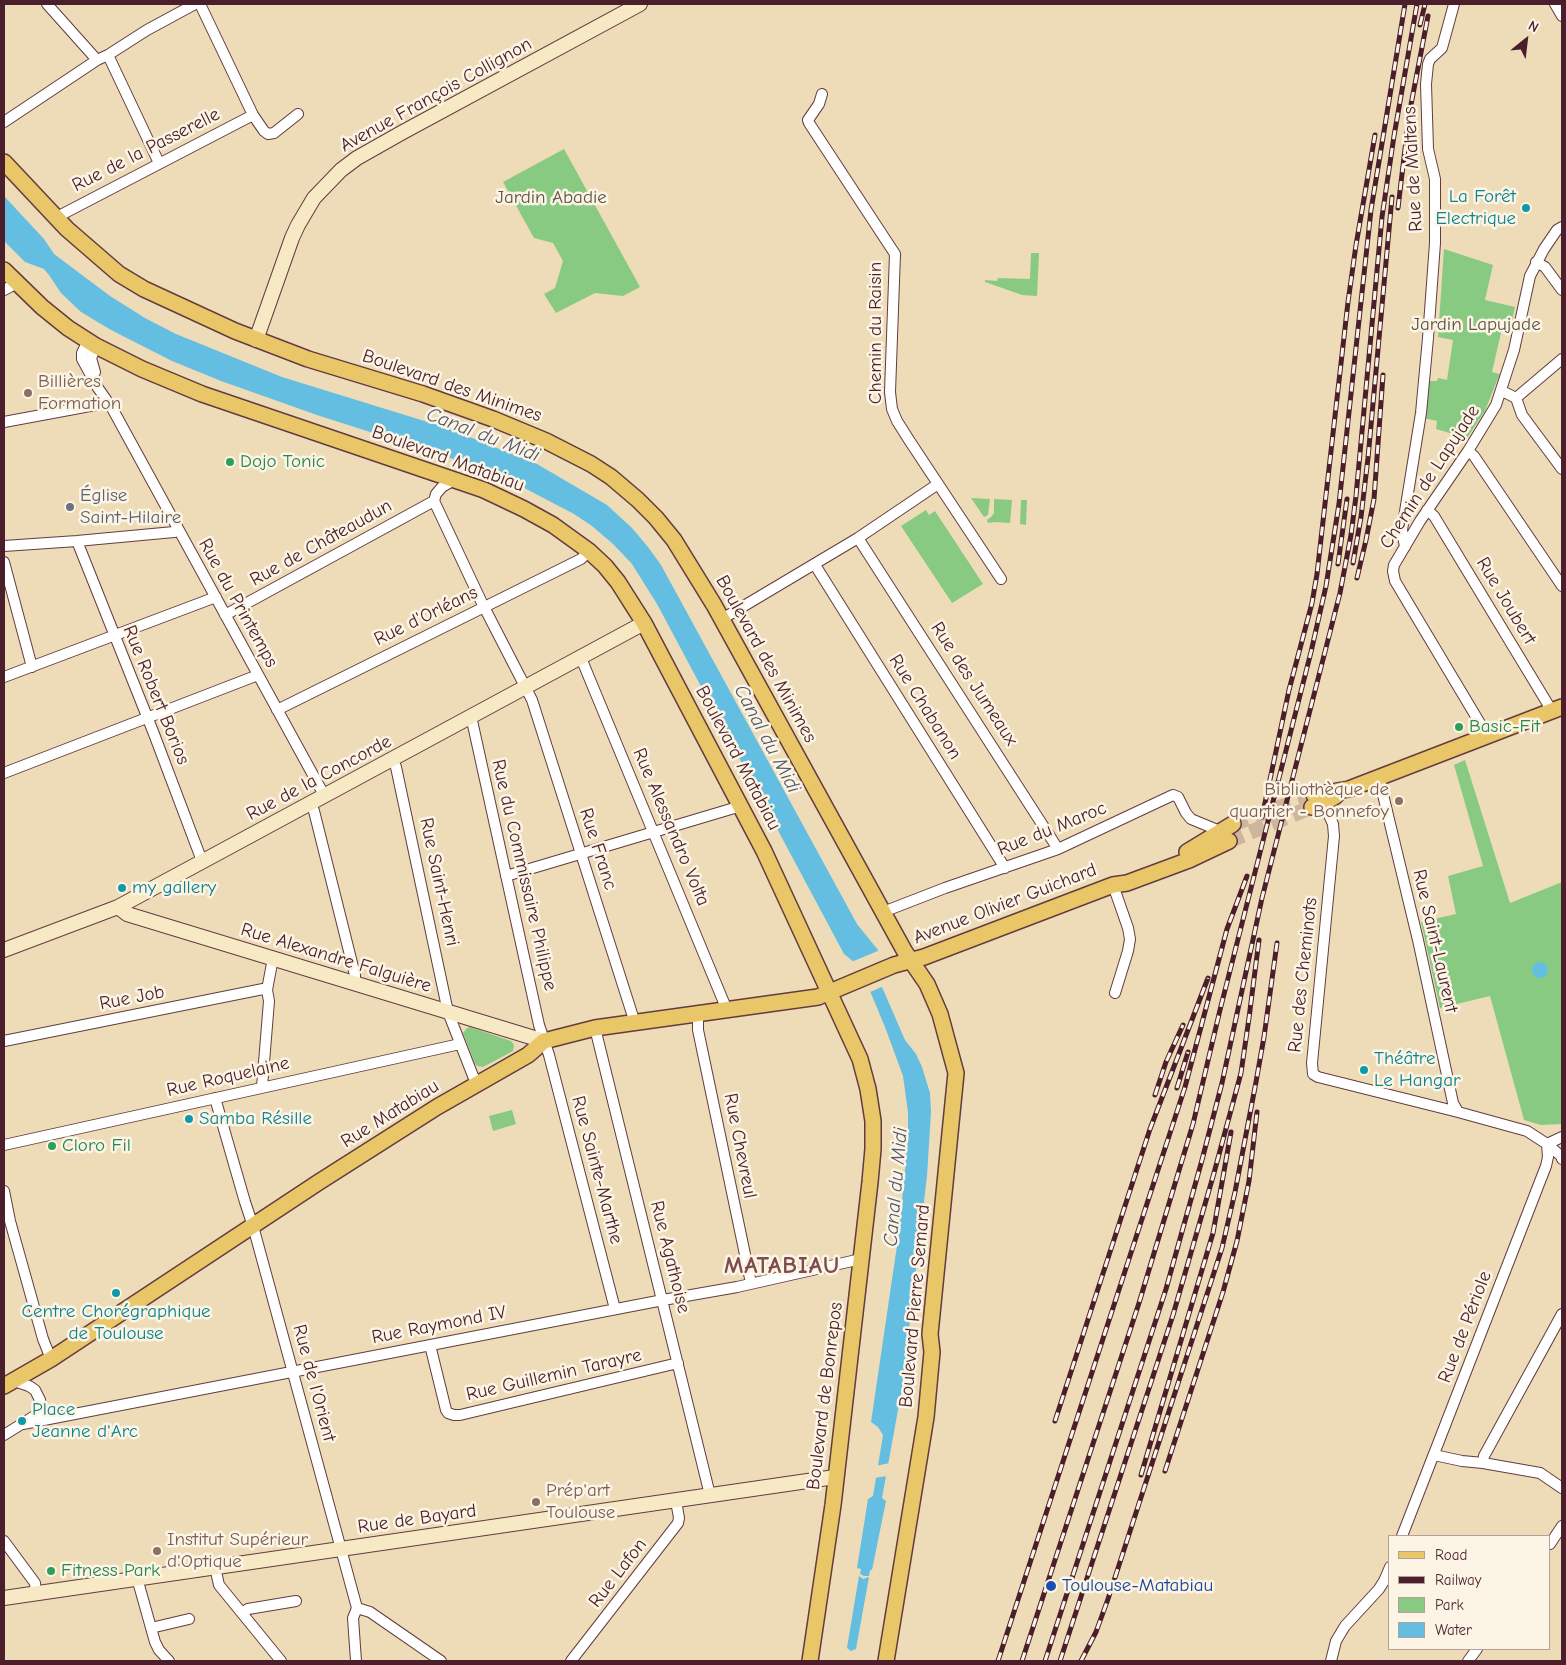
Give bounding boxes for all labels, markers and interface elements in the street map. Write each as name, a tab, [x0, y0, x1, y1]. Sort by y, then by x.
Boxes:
north arrow	[1501, 15, 1551, 65]
text: N	[1525, 17, 1542, 36]
street label: Avenue François Collignon	[336, 33, 536, 157]
street label: Rue de la Passerelle	[68, 103, 224, 197]
street label: Rue de Maltens	[1398, 106, 1428, 232]
place label: La Forêt Electrique	[1435, 186, 1516, 230]
park label: Jardin Abadie	[495, 187, 607, 209]
marker: La Forêt Electrique	[1520, 202, 1532, 214]
street label: Chemin du Raisin	[865, 262, 887, 404]
park label: Jardin Lapujade	[1411, 314, 1541, 336]
street label: Boulevard des Minimes	[359, 345, 545, 427]
place label: Billières Formation	[38, 371, 121, 415]
marker: Billières Formation	[22, 387, 34, 399]
street label: Chemin de Lapujade	[1375, 401, 1485, 553]
water label: Canal du Midi	[423, 402, 543, 468]
street label: Boulevard Matabiau	[369, 421, 527, 497]
place label: Dojo Tonic	[240, 451, 325, 473]
marker: Dojo Tonic	[224, 456, 236, 468]
place label: Église Saint-Hilaire	[80, 485, 181, 529]
street label: Rue de Châteaudun	[246, 495, 396, 591]
marker: Église Saint-Hilaire	[64, 501, 76, 513]
street label: Rue du Printemps	[193, 535, 283, 671]
street label: Rue Joubert	[1471, 553, 1541, 649]
street label: Boulevard des Minimes	[710, 571, 822, 747]
street label: Rue d'Orléans	[371, 581, 481, 651]
street label: Rue des Jumeaux	[926, 618, 1022, 750]
street label: Rue Robert Borios	[118, 622, 194, 768]
street label: Rue Chabanon	[884, 650, 966, 764]
water label: Canal du Midi	[728, 681, 806, 797]
street label: Boulevard Matabiau	[690, 682, 786, 834]
place label: Basic-Fit	[1469, 716, 1540, 738]
marker: Basic-Fit	[1453, 721, 1465, 733]
street label: Rue de la Concorde	[243, 730, 395, 826]
street label: Rue Alessandro Volta	[627, 745, 715, 909]
street label: Rue du Commissaire Philippe	[486, 757, 562, 993]
place label: Bibliothèque de quartier - Bonnefoy	[1229, 779, 1389, 823]
marker: Bibliothèque de quartier - Bonnefoy	[1393, 795, 1405, 807]
street label: Rue du Maroc	[994, 797, 1110, 861]
street label: Rue Franc	[574, 805, 622, 893]
street label: Rue Saint-Henri	[414, 816, 464, 948]
street label: Avenue Olivier Guichard	[910, 859, 1100, 949]
street label: Rue Saint-Laurent	[1407, 867, 1463, 1015]
place label: my gallery	[132, 877, 216, 899]
marker: my gallery	[116, 882, 128, 894]
street label: Rue des Cheminots	[1284, 896, 1322, 1054]
street label: Rue Alexandre Falguière	[238, 918, 434, 998]
street label: Rue Job	[98, 981, 166, 1015]
place label: Théâtre Le Hangar	[1374, 1048, 1461, 1092]
street label: Rue Roquelaine	[164, 1052, 292, 1102]
marker: Théâtre Le Hangar	[1358, 1064, 1370, 1076]
street label: Rue Matabiau	[337, 1075, 443, 1153]
street label: Rue Chevreul	[719, 1091, 761, 1201]
street label: Rue Sainte-Marthe	[566, 1093, 628, 1247]
place label: Samba Résille	[199, 1108, 312, 1130]
marker: Samba Résille	[183, 1113, 195, 1125]
water label: Canal du Midi	[879, 1127, 913, 1247]
place label: Cloro Fil	[62, 1135, 131, 1157]
marker: Cloro Fil	[46, 1140, 58, 1152]
street label: Rue Agathoise	[645, 1198, 695, 1316]
street label: Boulevard Pierre Semard	[895, 1204, 935, 1408]
district label: MATABIAU	[723, 1252, 841, 1280]
street label: Rue de Périole	[1433, 1268, 1497, 1386]
marker: Centre Chorégraphique de Toulouse	[110, 1287, 122, 1299]
place label: Centre Chorégraphique de Toulouse	[21, 1301, 211, 1345]
street label: Rue Raymond IV	[370, 1301, 508, 1349]
street label: Boulevard de Bonrepos	[802, 1301, 848, 1491]
street label: Rue de l'Orient	[287, 1322, 341, 1444]
street label: Rue Guillemin Tarayre	[464, 1344, 644, 1406]
place label: Place Jeanne d'Arc	[32, 1399, 138, 1443]
marker: Place Jeanne d'Arc	[16, 1415, 28, 1427]
place label: Prép'art Toulouse	[546, 1480, 615, 1524]
marker: Prép'art Toulouse	[530, 1496, 542, 1508]
street label: Rue de Bayard	[356, 1499, 478, 1539]
place label: Institut Supérieur d'Optique	[167, 1529, 308, 1573]
street label: Rue Lafon	[584, 1534, 652, 1612]
legend	[1388, 1535, 1551, 1650]
marker: Institut Supérieur d'Optique	[151, 1545, 163, 1557]
text: Road	[1435, 1546, 1467, 1564]
place label: Fitness Park	[61, 1560, 160, 1582]
marker: Fitness Park	[45, 1565, 57, 1577]
text: Railway	[1435, 1571, 1481, 1589]
place label: Toulouse-Matabiau	[1062, 1575, 1213, 1597]
marker: Toulouse-Matabiau	[1044, 1579, 1058, 1593]
text: Park	[1435, 1596, 1464, 1614]
text: Water	[1435, 1621, 1472, 1639]

